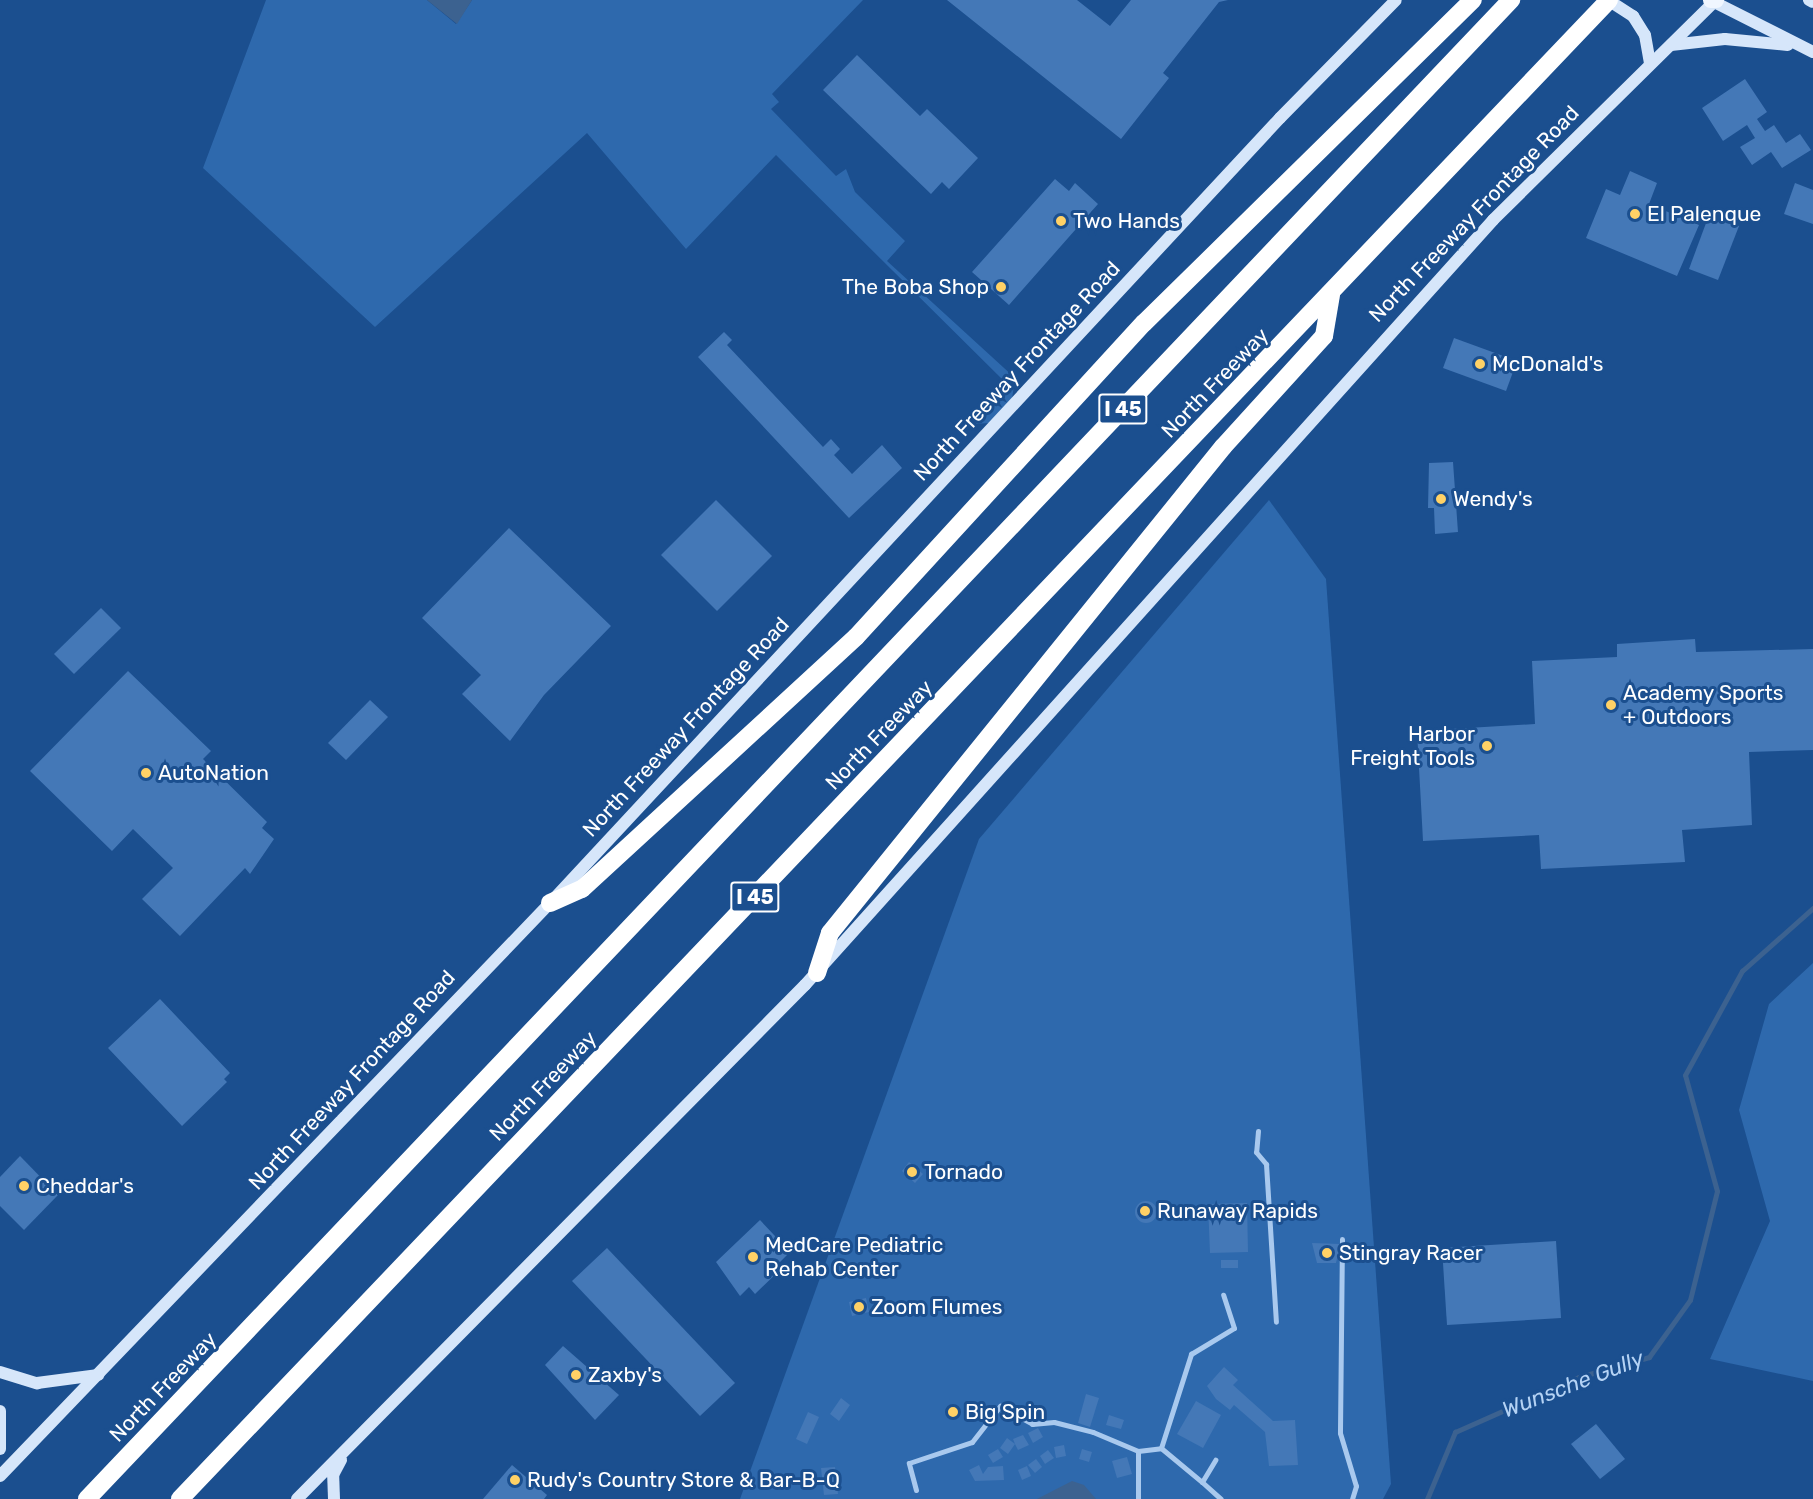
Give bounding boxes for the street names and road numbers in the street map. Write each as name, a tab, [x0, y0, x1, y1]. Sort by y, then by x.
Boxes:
street label: North Freeway Frontage Road	[1364, 100, 1584, 328]
street label: North Freeway Frontage Road	[908, 256, 1126, 486]
street label: North Freeway	[1156, 323, 1274, 443]
road number: I 45	[1098, 392, 1148, 426]
street label: North Freeway Frontage Road	[577, 612, 795, 842]
street label: North Freeway	[820, 675, 938, 795]
road number: I 45	[730, 880, 780, 914]
street label: North Freeway Frontage Road	[243, 965, 461, 1195]
street label: North Freeway	[484, 1026, 602, 1146]
street label: North Freeway	[104, 1327, 222, 1447]

